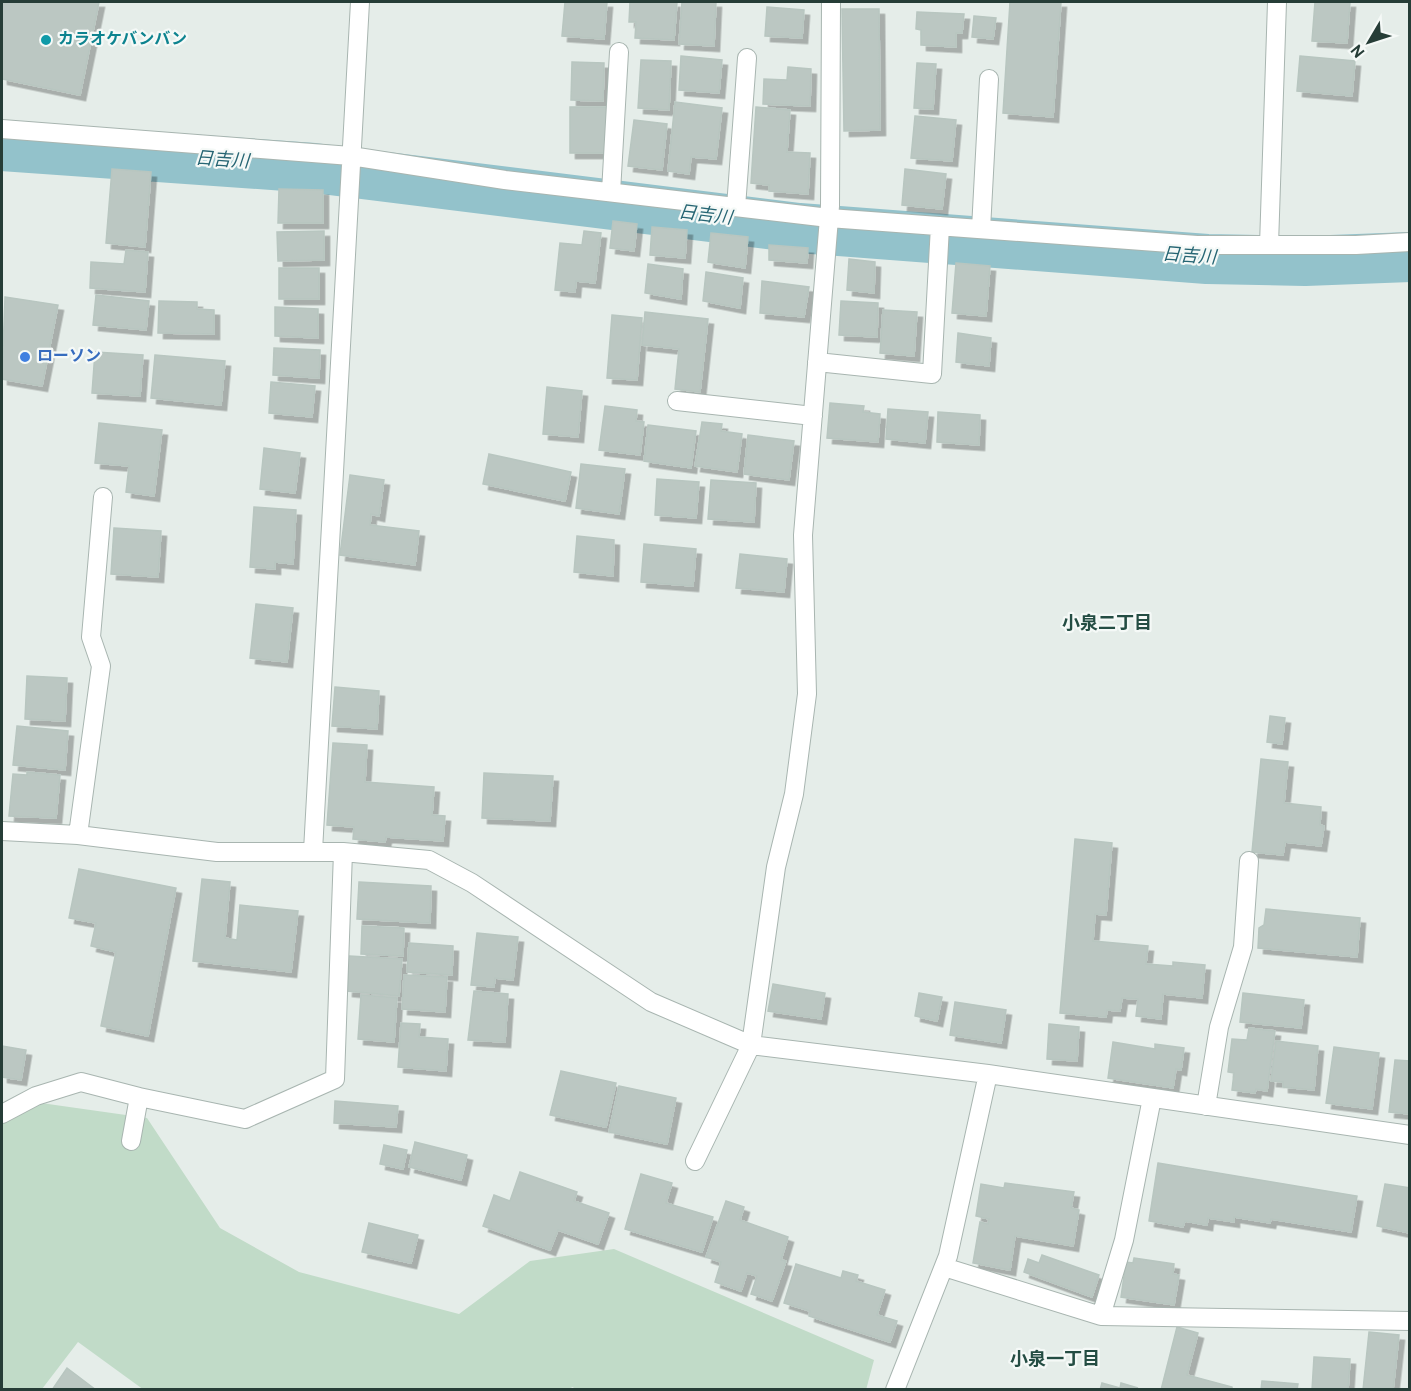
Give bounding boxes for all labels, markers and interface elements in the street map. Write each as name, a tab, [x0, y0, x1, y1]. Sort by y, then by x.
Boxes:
north arrow	[1339, 12, 1399, 72]
place label: カラオケバンバン	[58, 30, 187, 50]
marker: カラオケバンバン	[39, 33, 53, 47]
text: N	[1348, 39, 1370, 61]
water label: 日吉川	[194, 148, 252, 174]
water label: 日吉川	[677, 201, 735, 231]
water label: 日吉川	[1161, 244, 1219, 270]
place label: ローソン	[37, 347, 101, 367]
marker: ローソン	[18, 350, 32, 364]
district label: 小泉二丁目	[1062, 613, 1152, 636]
district label: 小泉一丁目	[1010, 1349, 1100, 1372]

